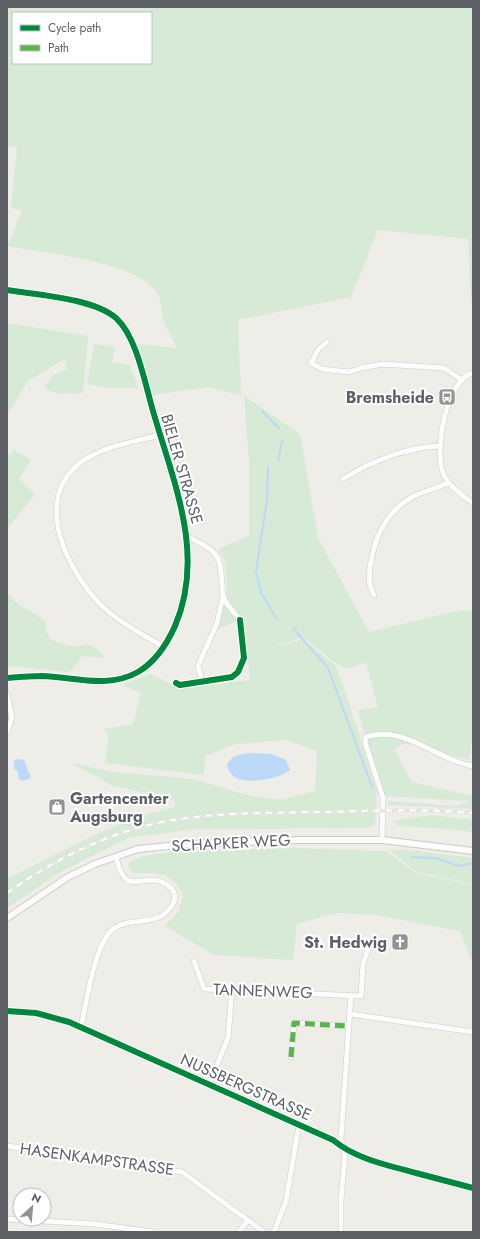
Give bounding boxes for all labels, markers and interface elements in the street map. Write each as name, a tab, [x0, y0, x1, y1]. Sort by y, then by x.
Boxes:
legend	[12, 12, 152, 64]
text: Cycle path	[48, 19, 101, 37]
text: Path	[48, 39, 69, 57]
place label: Bremsheide	[346, 386, 434, 409]
bus stop icon: Bremsheide	[437, 387, 457, 407]
street label: BIELER STRASSE	[155, 411, 209, 527]
place label: Gartencenter Augsburg	[69, 787, 169, 828]
shop icon: Gartencenter Augsburg	[47, 797, 67, 817]
street label: SCHAPKER WEG	[171, 828, 291, 858]
place label: St. Hedwig	[304, 931, 387, 954]
church icon: St. Hedwig	[390, 932, 410, 952]
street label: TANNENWEG	[213, 978, 313, 1004]
street label: NUSSBERGSTRASSE	[177, 1048, 315, 1126]
street label: HASENKAMPSTRASSE	[18, 1137, 176, 1181]
north arrow	[12, 1187, 52, 1227]
text: N	[29, 1189, 44, 1207]

